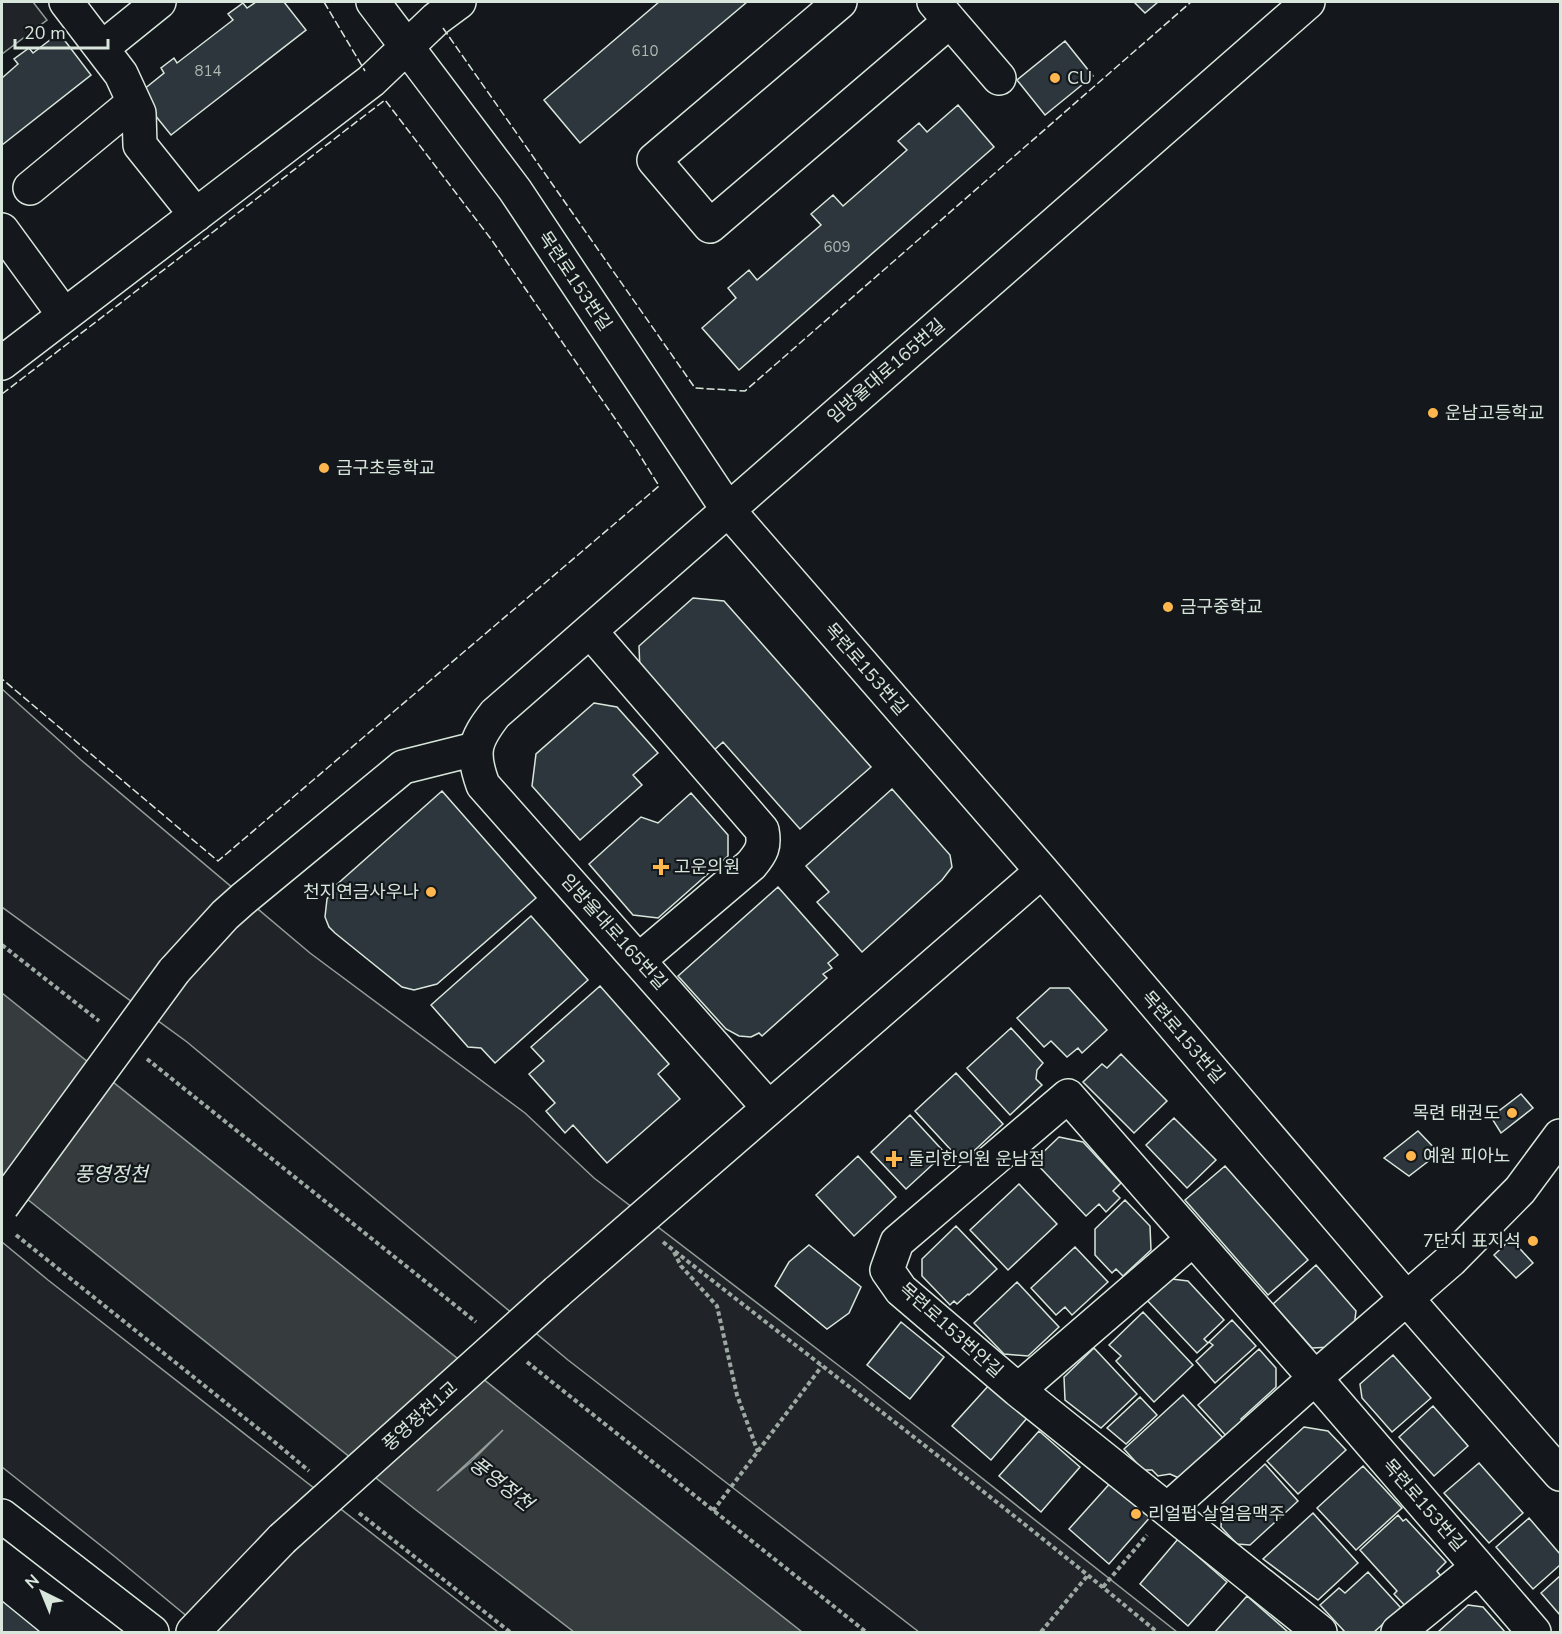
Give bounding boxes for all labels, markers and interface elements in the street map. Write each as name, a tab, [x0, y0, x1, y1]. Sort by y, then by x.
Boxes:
scale bar	[15, 12, 108, 50]
text: 20 m	[24, 21, 66, 45]
house number: 610	[631, 41, 659, 61]
house number: 814	[194, 61, 222, 81]
place label: CU	[1067, 66, 1092, 90]
marker: CU	[1048, 71, 1062, 85]
street label: 목련로153번길	[533, 227, 617, 335]
house number: 609	[823, 237, 851, 257]
street label: 임방울대로165번길	[822, 313, 950, 429]
place label: 운남고등학교	[1445, 401, 1544, 425]
marker: 운남고등학교	[1426, 406, 1440, 420]
place label: 금구초등학교	[336, 456, 435, 480]
marker: 금구초등학교	[317, 461, 331, 475]
place label: 금구중학교	[1180, 595, 1263, 619]
marker: 금구중학교	[1161, 600, 1175, 614]
street label: 목련로153번길	[819, 618, 913, 720]
place label: 고운의원	[674, 855, 740, 879]
marker: 고운의원	[652, 858, 670, 876]
street label: 임방울대로165번길	[555, 869, 673, 995]
place label: 천지연금사우나	[303, 880, 419, 904]
marker: 천지연금사우나	[424, 885, 438, 899]
street label: 목련로153번길	[1136, 986, 1230, 1088]
place label: 목련 태권도	[1413, 1101, 1500, 1125]
marker: 목련 태권도	[1505, 1106, 1519, 1120]
place label: 예원 피아노	[1423, 1144, 1510, 1168]
place label: 둘리한의원 운남점	[908, 1147, 1045, 1171]
marker: 예원 피아노	[1404, 1149, 1418, 1163]
marker: 둘리한의원 운남점	[885, 1150, 903, 1168]
water label: 풍영정천	[74, 1161, 150, 1188]
place label: 7단지 표지석	[1423, 1229, 1521, 1253]
marker: 7단지 표지석	[1526, 1234, 1540, 1248]
street label: 목련로153번안길	[894, 1277, 1008, 1383]
street label: 풍영정천1교	[377, 1376, 463, 1456]
water label: 풍영정천	[464, 1451, 540, 1519]
street label: 목련로153번길	[1377, 1454, 1471, 1556]
place label: 리얼펍 살얼음맥주	[1148, 1502, 1285, 1526]
marker: 리얼펍 살얼음맥주	[1129, 1507, 1143, 1521]
north arrow	[12, 1562, 72, 1622]
text: N	[21, 1570, 44, 1594]

